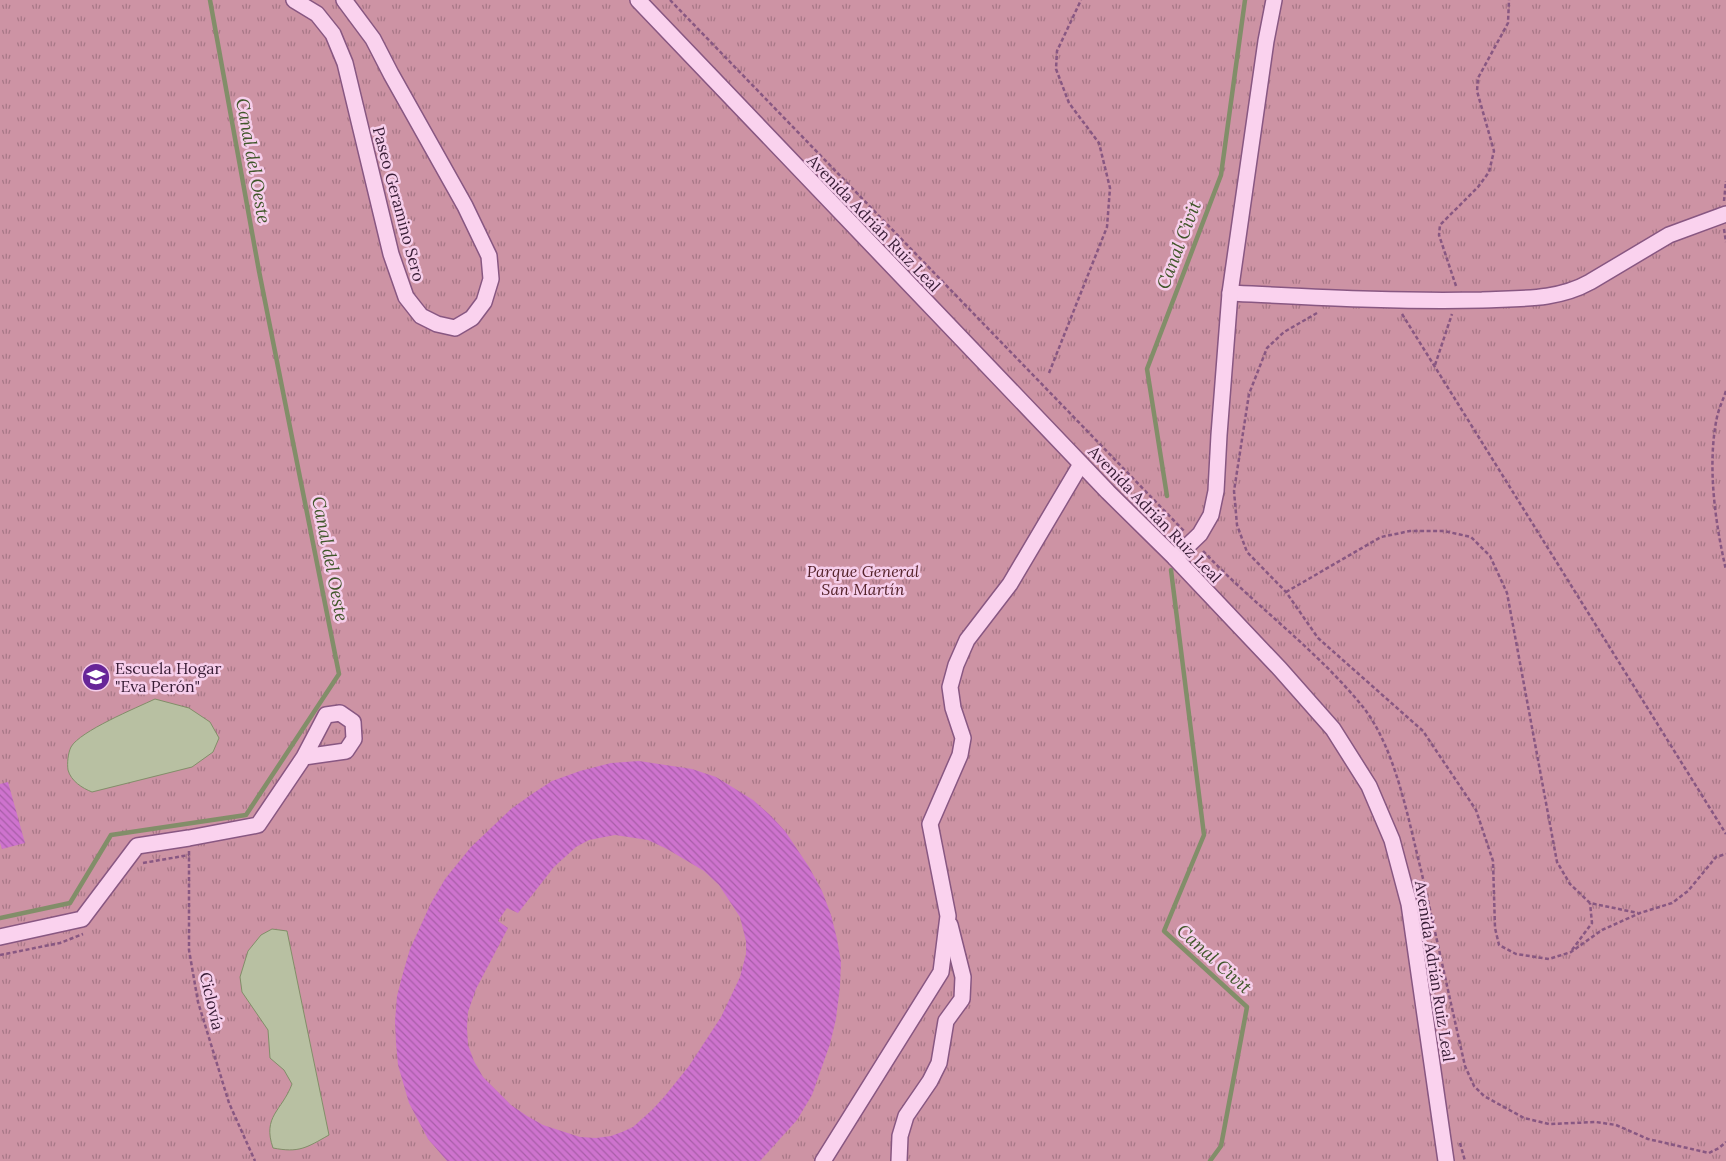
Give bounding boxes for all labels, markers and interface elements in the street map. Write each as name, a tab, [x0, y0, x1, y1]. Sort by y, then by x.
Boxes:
water label: Canal del Oeste	[231, 96, 276, 225]
street label: Paseo Geramino Sero	[369, 124, 429, 284]
street label: Avenida Adrián Ruiz Leal	[803, 150, 945, 296]
water label: Canal Civit	[1151, 197, 1206, 292]
street label: Avenida Adrián Ruiz Leal	[1084, 441, 1226, 587]
water label: Canal del Oeste	[307, 494, 354, 623]
park label: Parque General San Martín	[807, 561, 920, 599]
place label: Escuela Hogar "Eva Perón"	[115, 658, 222, 696]
school or university icon: Escuela Hogar "Eva Perón"	[81, 662, 111, 692]
street label: Avenida Adrián Ruiz Leal	[1411, 878, 1459, 1063]
water label: Canal Civit	[1172, 919, 1257, 999]
street label: Ciclovía	[196, 970, 228, 1032]

